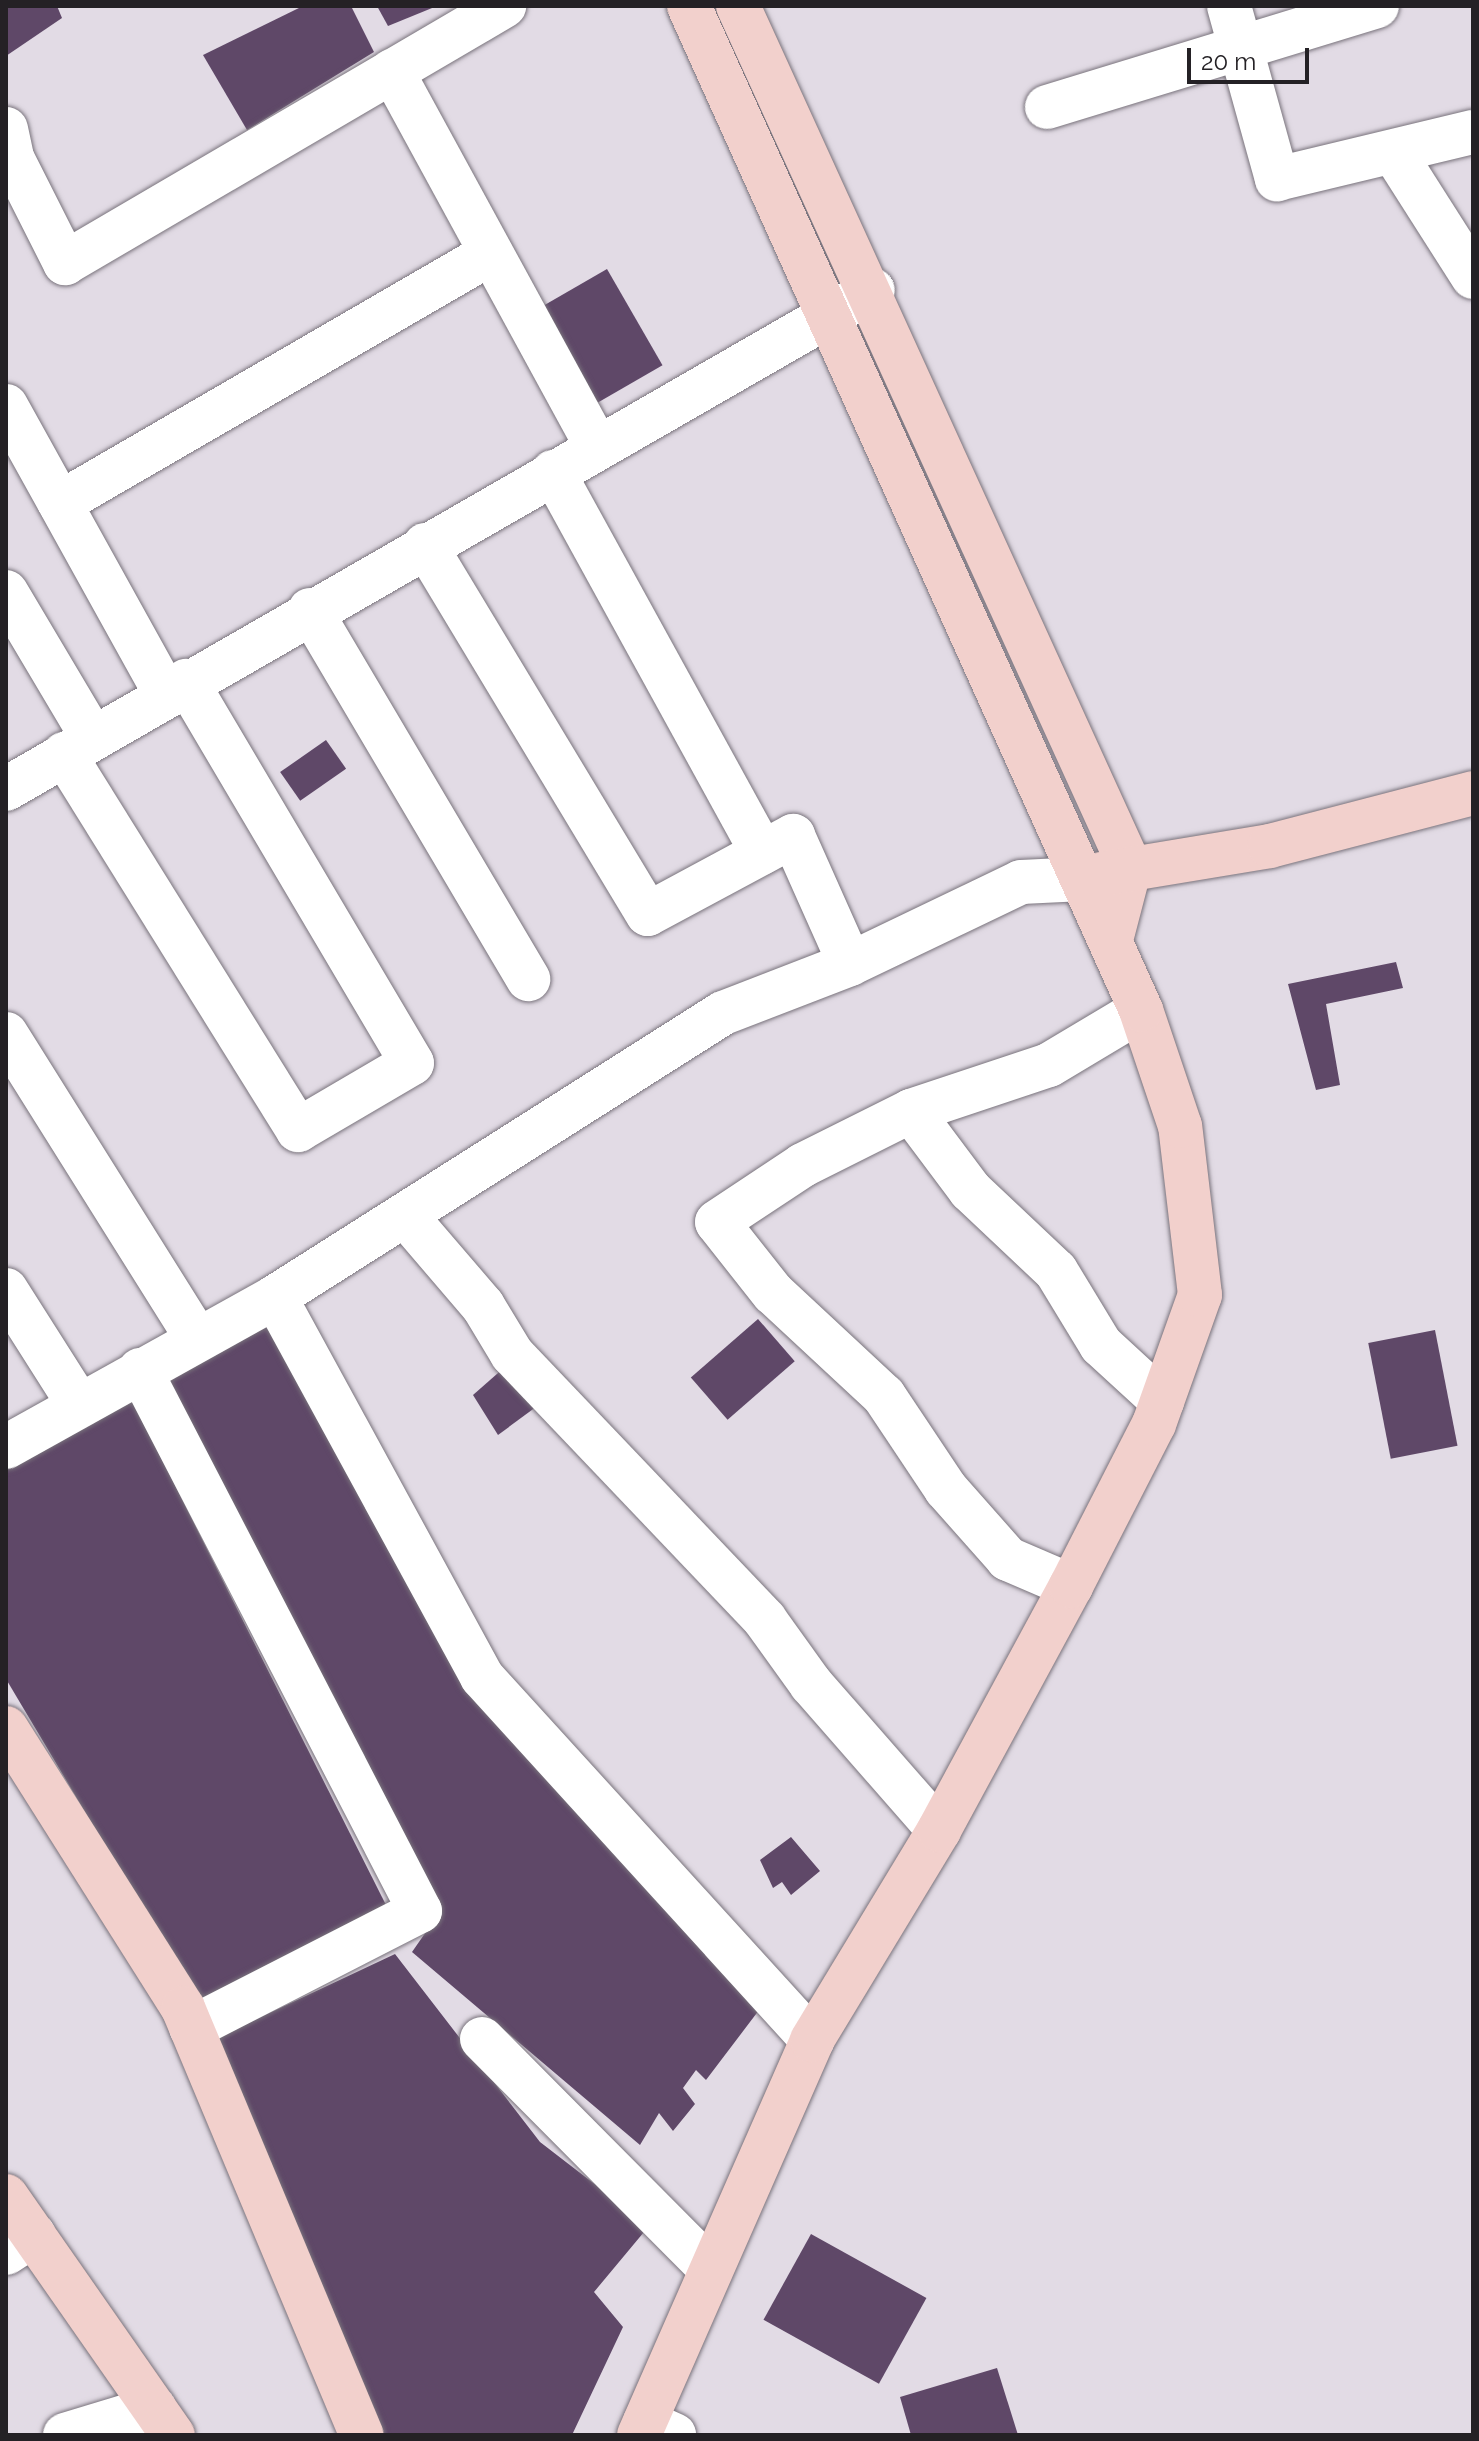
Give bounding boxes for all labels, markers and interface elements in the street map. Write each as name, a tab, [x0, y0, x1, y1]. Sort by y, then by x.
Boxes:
scale bar	[1191, 32, 1313, 82]
text: 20 m	[1201, 47, 1256, 76]

